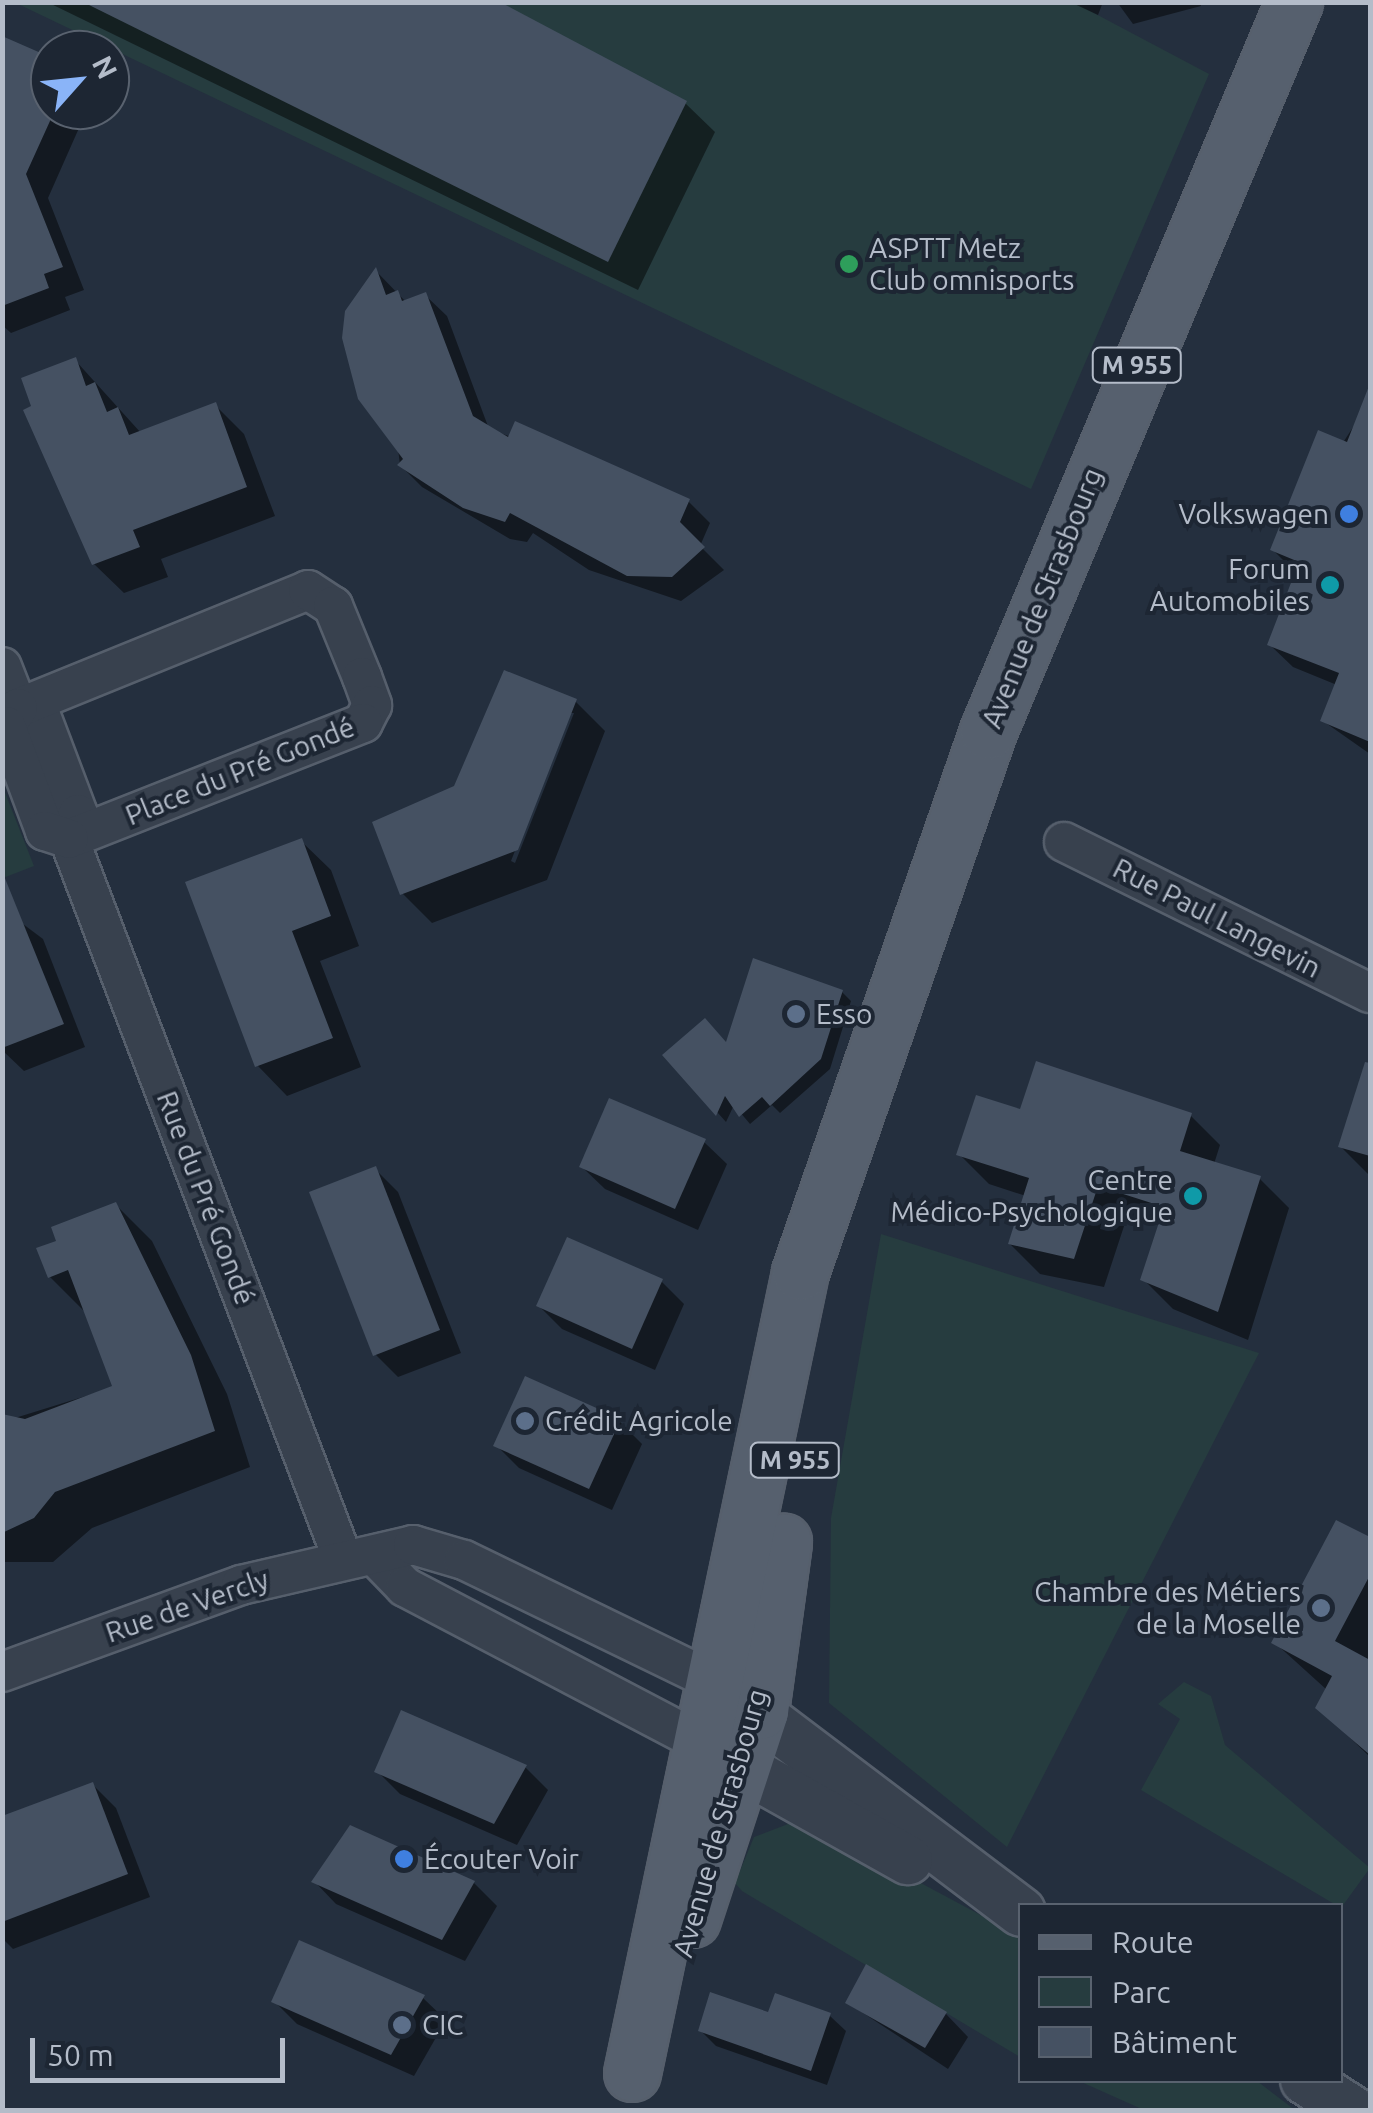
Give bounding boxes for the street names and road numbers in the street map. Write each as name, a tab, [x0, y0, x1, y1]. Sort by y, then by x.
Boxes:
road number: M 955	[1090, 345, 1184, 385]
street label: Avenue de Strasbourg	[974, 463, 1110, 733]
street label: Place du Pré Gondé	[121, 710, 359, 832]
street label: Rue Paul Langevin	[1108, 851, 1326, 985]
street label: Rue du Pré Gondé	[150, 1086, 262, 1310]
road number: M 955	[748, 1440, 842, 1480]
street label: Rue de Vercly	[101, 1562, 273, 1650]
street label: Avenue de Strasbourg	[666, 1685, 774, 1961]

